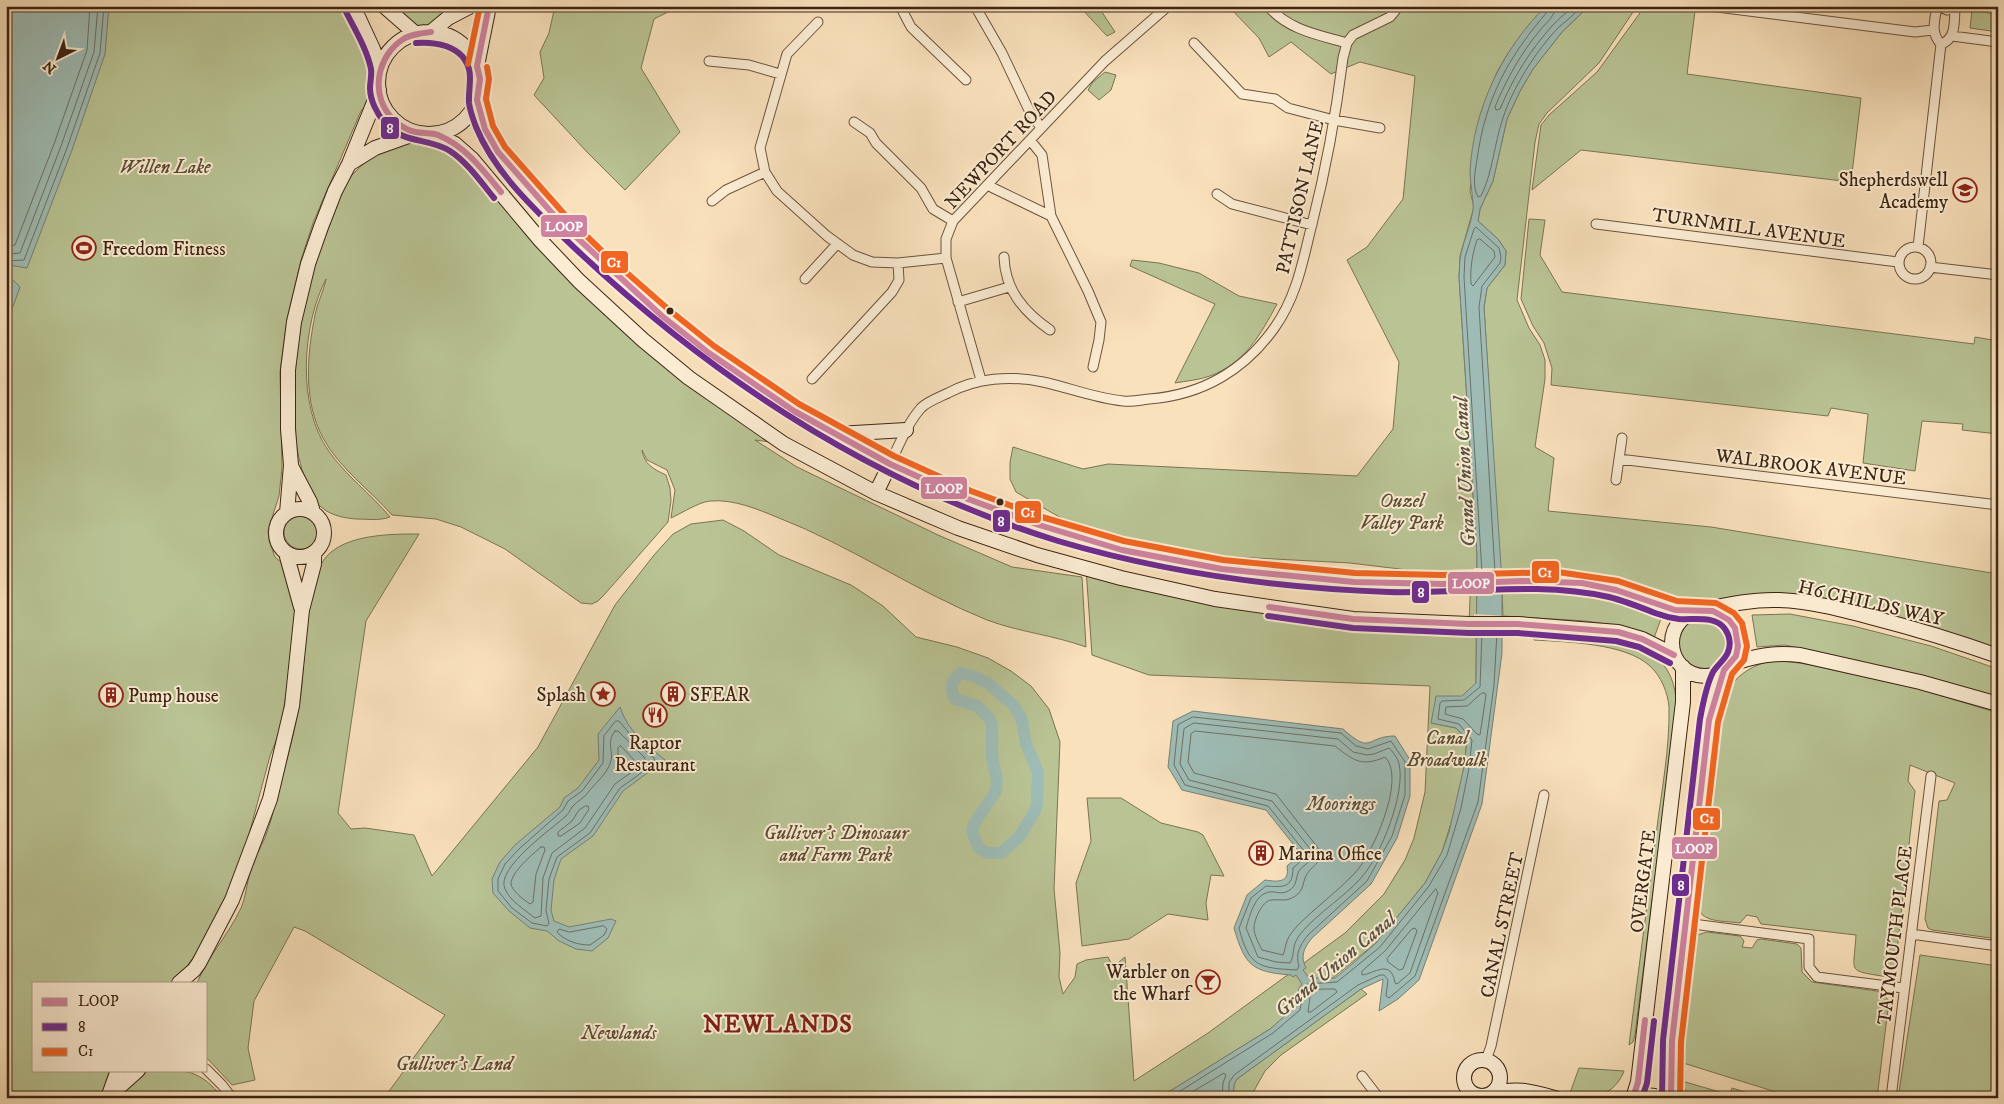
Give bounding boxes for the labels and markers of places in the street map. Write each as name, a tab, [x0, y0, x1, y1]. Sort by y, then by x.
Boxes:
place label: Shepherdswell Academy	[1839, 169, 1949, 214]
school or university icon: Shepherdswell Academy	[1952, 177, 1978, 203]
sports icon: Freedom Fitness	[71, 235, 97, 261]
place label: Freedom Fitness	[102, 238, 226, 261]
unlabelled marker	[665, 306, 675, 316]
unlabelled marker	[995, 497, 1005, 507]
place icon: Splash	[590, 681, 616, 707]
building icon: SFEAR	[660, 681, 686, 707]
building icon: Pump house	[98, 682, 124, 708]
place label: Splash	[537, 684, 586, 707]
place label: SFEAR	[690, 684, 750, 707]
place label: Pump house	[128, 685, 219, 708]
restaurant icon: Raptor Restaurant	[642, 702, 668, 728]
place label: Raptor Restaurant	[614, 732, 696, 777]
building icon: Marina Office	[1248, 840, 1274, 866]
place label: Marina Office	[1278, 843, 1382, 866]
place label: Warbler on the Wharf	[1105, 961, 1193, 1006]
bar icon: Warbler on the Wharf	[1195, 969, 1221, 995]

